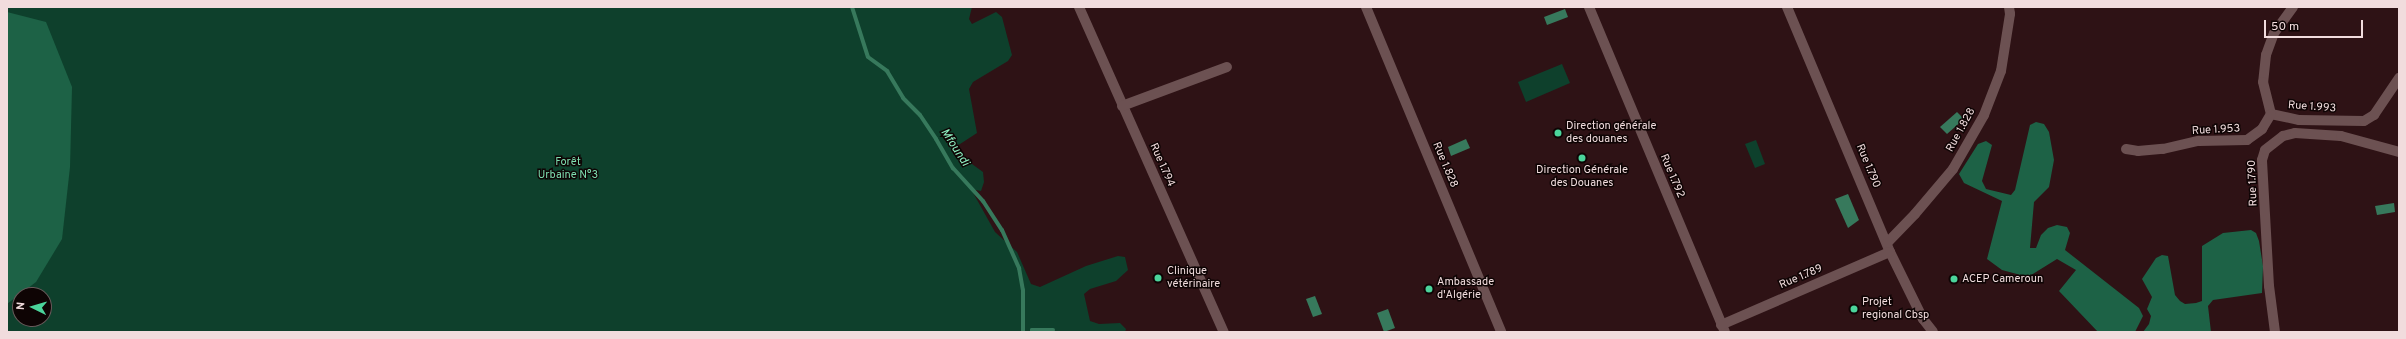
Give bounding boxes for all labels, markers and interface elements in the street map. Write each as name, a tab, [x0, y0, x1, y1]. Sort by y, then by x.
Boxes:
scale bar	[2266, 12, 2365, 38]
text: 50 m	[2271, 19, 2299, 35]
street label: Rue 1.993	[2288, 99, 2336, 115]
street label: Rue 1.828	[1944, 106, 1978, 154]
place label: Direction générale des douanes	[1566, 120, 1656, 146]
street label: Rue 1.953	[2192, 122, 2240, 138]
water label: Mfoundi	[937, 127, 971, 169]
marker: Direction générale des douanes	[1553, 128, 1563, 138]
street label: Rue 1.828	[1429, 140, 1461, 190]
street label: Rue 1.794	[1147, 141, 1177, 189]
street label: Rue 1.790	[1853, 142, 1883, 190]
street label: Rue 1.792	[1657, 152, 1687, 200]
marker: Direction Générale des Douanes	[1577, 153, 1587, 163]
park label: Forêt Urbaine N°3	[538, 156, 598, 182]
street label: Rue 1.790	[2246, 160, 2260, 206]
place label: Direction Générale des Douanes	[1536, 164, 1628, 190]
street label: Rue 1.789	[1777, 262, 1825, 292]
place label: Clinique vétérinaire	[1167, 265, 1220, 291]
marker: Clinique vétérinaire	[1152, 272, 1164, 284]
place label: ACEP Cameroun	[1962, 272, 2043, 286]
marker: ACEP Cameroun	[1949, 274, 1959, 284]
place label: Ambassade d'Algérie	[1437, 276, 1494, 302]
marker: Ambassade d'Algérie	[1424, 284, 1434, 294]
north arrow	[12, 287, 52, 327]
place label: Projet regional Cbsp	[1862, 296, 1929, 322]
text: N	[14, 301, 28, 311]
marker: Projet regional Cbsp	[1849, 304, 1859, 314]

